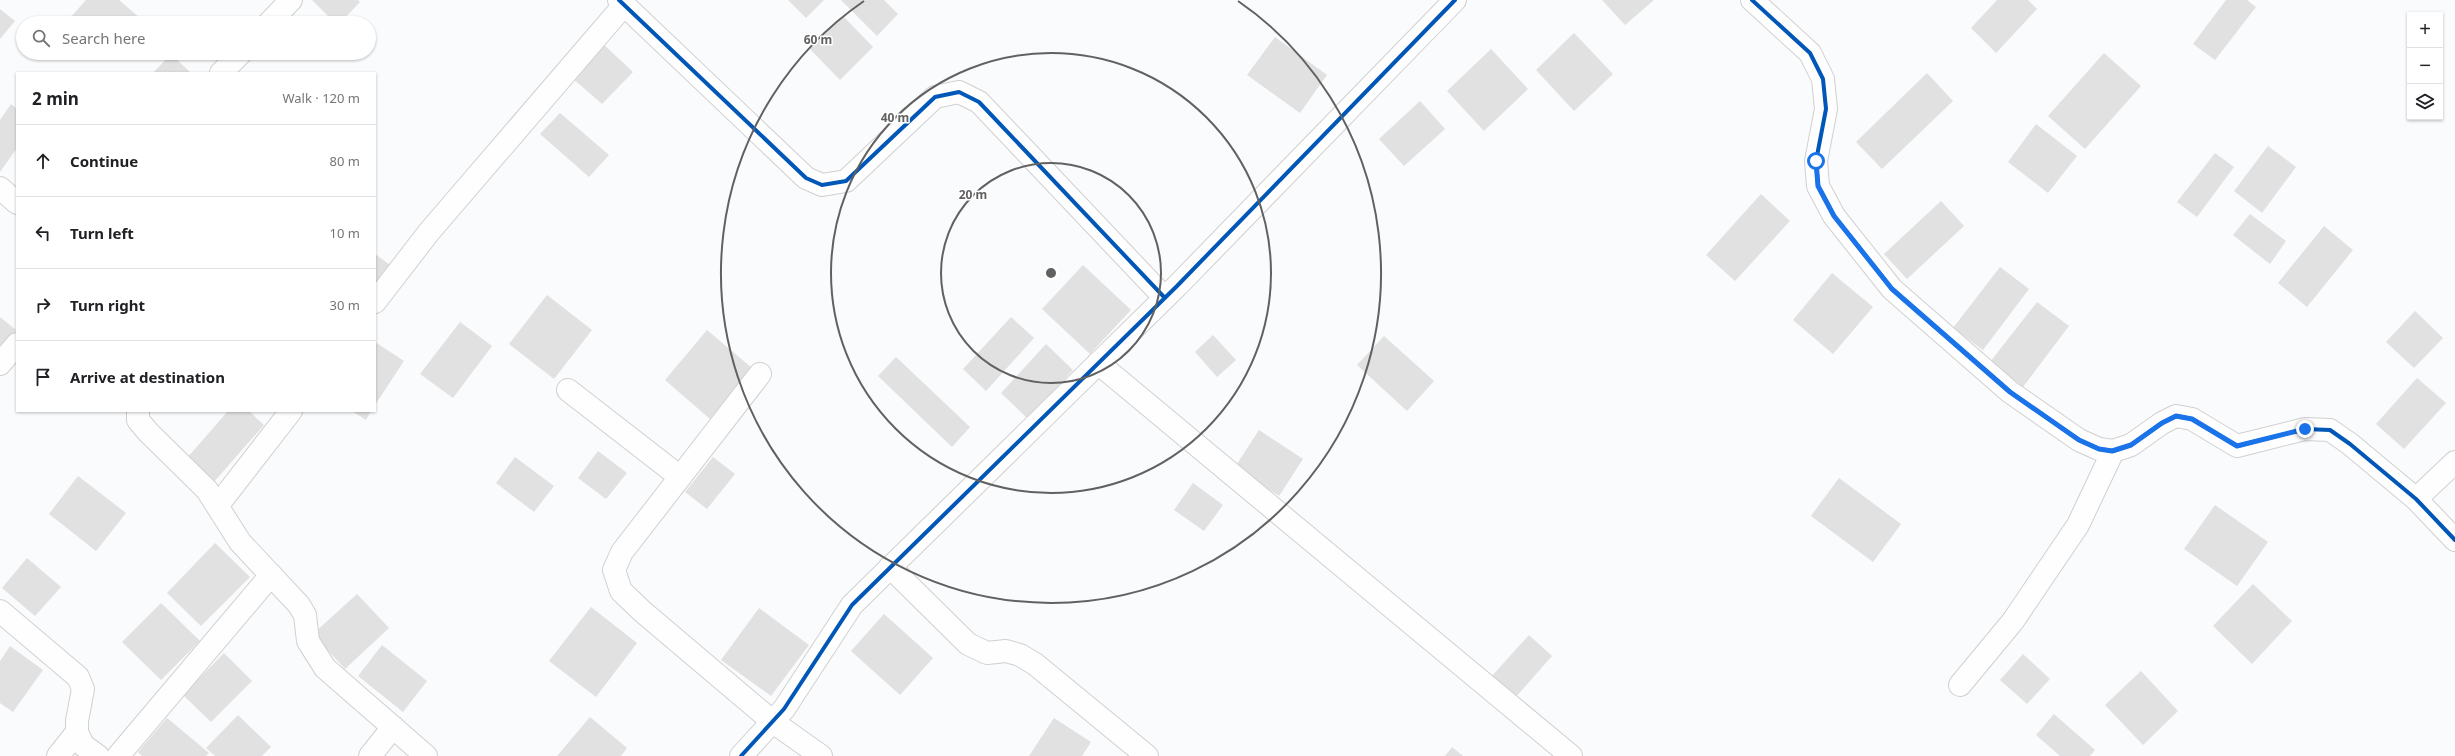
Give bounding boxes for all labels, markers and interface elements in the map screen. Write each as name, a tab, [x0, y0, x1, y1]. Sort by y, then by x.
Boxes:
map controls	[2407, 12, 2443, 120]
button: +	[2407, 12, 2443, 48]
search box	[16, 16, 376, 60]
icon: search	[30, 27, 52, 49]
text: Search here	[62, 28, 145, 48]
text: 60 m	[804, 31, 832, 48]
button: −	[2407, 48, 2443, 84]
button: layers	[2407, 84, 2443, 120]
text: 2 min	[32, 87, 79, 110]
text: Walk · 120 m	[282, 89, 360, 107]
text: 40 m	[881, 109, 909, 126]
icon: ahead	[32, 150, 54, 172]
text: Continue	[70, 151, 138, 171]
text: 80 m	[330, 152, 360, 170]
route start	[1807, 152, 1825, 170]
text: 20 m	[959, 186, 987, 203]
icon: left	[32, 222, 54, 244]
text: Turn left	[70, 223, 134, 243]
text: 10 m	[330, 224, 360, 242]
centre of rings	[1044, 266, 1058, 280]
icon: right	[32, 294, 54, 316]
text: Turn right	[70, 295, 145, 315]
text: 30 m	[330, 296, 360, 314]
icon: arrive	[32, 366, 54, 388]
text: Arrive at destination	[70, 367, 225, 387]
route end	[2296, 420, 2314, 438]

